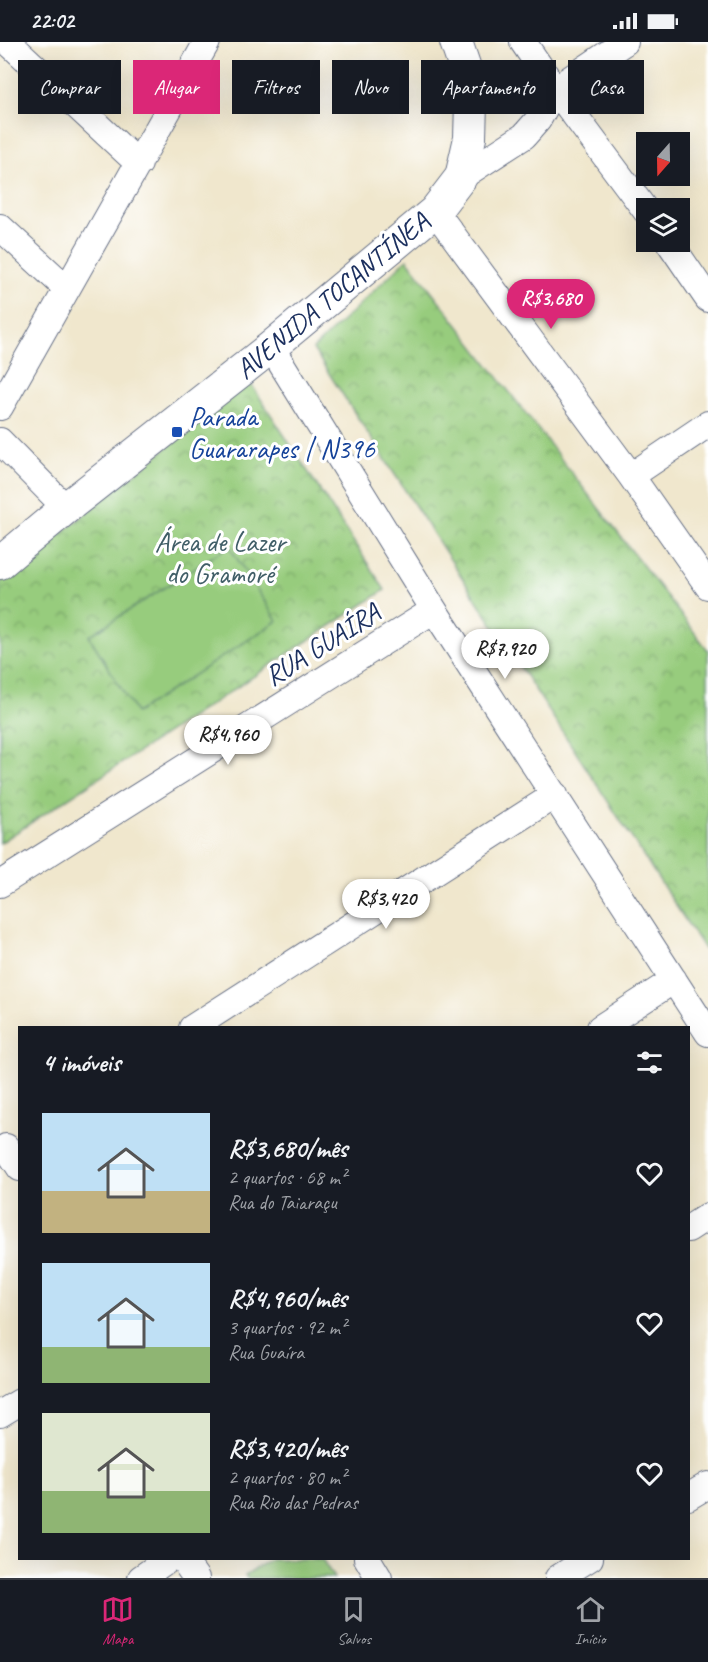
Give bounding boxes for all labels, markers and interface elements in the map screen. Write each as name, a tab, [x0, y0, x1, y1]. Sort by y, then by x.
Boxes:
text: 22:02	[30, 7, 74, 35]
chip: Comprar	[18, 60, 121, 114]
chip: Alugar	[133, 60, 220, 114]
chip: Filtros	[232, 60, 320, 114]
chip: Novo	[332, 60, 409, 114]
chip: Apartamento	[421, 60, 556, 114]
chip: Casa	[568, 60, 644, 114]
north arrow	[636, 132, 690, 186]
map controls	[636, 132, 690, 252]
button: layers	[636, 198, 690, 252]
street label: AVENIDA TOCANTÍNEA	[228, 203, 437, 386]
pin: R$3,680	[496, 279, 606, 330]
text: R$3,680	[521, 286, 581, 311]
place label: Parada Guararapes | N396	[189, 399, 376, 466]
marker: Parada Guararapes | N396	[170, 425, 184, 439]
park label: Área de Lazer do Gramoré	[155, 524, 288, 591]
street label: RUA GUAÍRA	[258, 594, 388, 693]
pin: R$7,920	[450, 629, 560, 680]
text: R$7,920	[475, 636, 535, 661]
pin: R$4,960	[173, 715, 283, 766]
text: R$4,960	[198, 722, 258, 747]
pin: R$3,420	[331, 879, 441, 930]
text: R$3,420	[356, 886, 416, 911]
text: 4 imóveis	[42, 1046, 121, 1079]
icon: filters	[633, 1046, 666, 1079]
text: R$3,680/mês	[228, 1132, 347, 1165]
icon: home	[90, 1137, 162, 1209]
icon: heart	[633, 1157, 666, 1190]
text: 2 quartos · 68 m²	[228, 1165, 346, 1190]
text: Rua do Taiaraçu	[228, 1190, 337, 1215]
text: R$4,960/mês	[228, 1282, 347, 1315]
icon: home	[90, 1287, 162, 1359]
icon: heart	[633, 1307, 666, 1340]
text: 3 quartos · 92 m²	[228, 1315, 346, 1340]
text: Rua Guaíra	[228, 1340, 304, 1365]
text: R$3,420/mês	[228, 1432, 347, 1465]
icon: home	[90, 1437, 162, 1509]
icon: heart	[633, 1457, 666, 1490]
text: 2 quartos · 80 m²	[228, 1465, 346, 1490]
text: Rua Rio das Pedras	[228, 1490, 358, 1515]
tab: Mapa	[101, 1593, 134, 1649]
tab: Salvos	[337, 1593, 371, 1649]
tab: Início	[574, 1593, 607, 1649]

